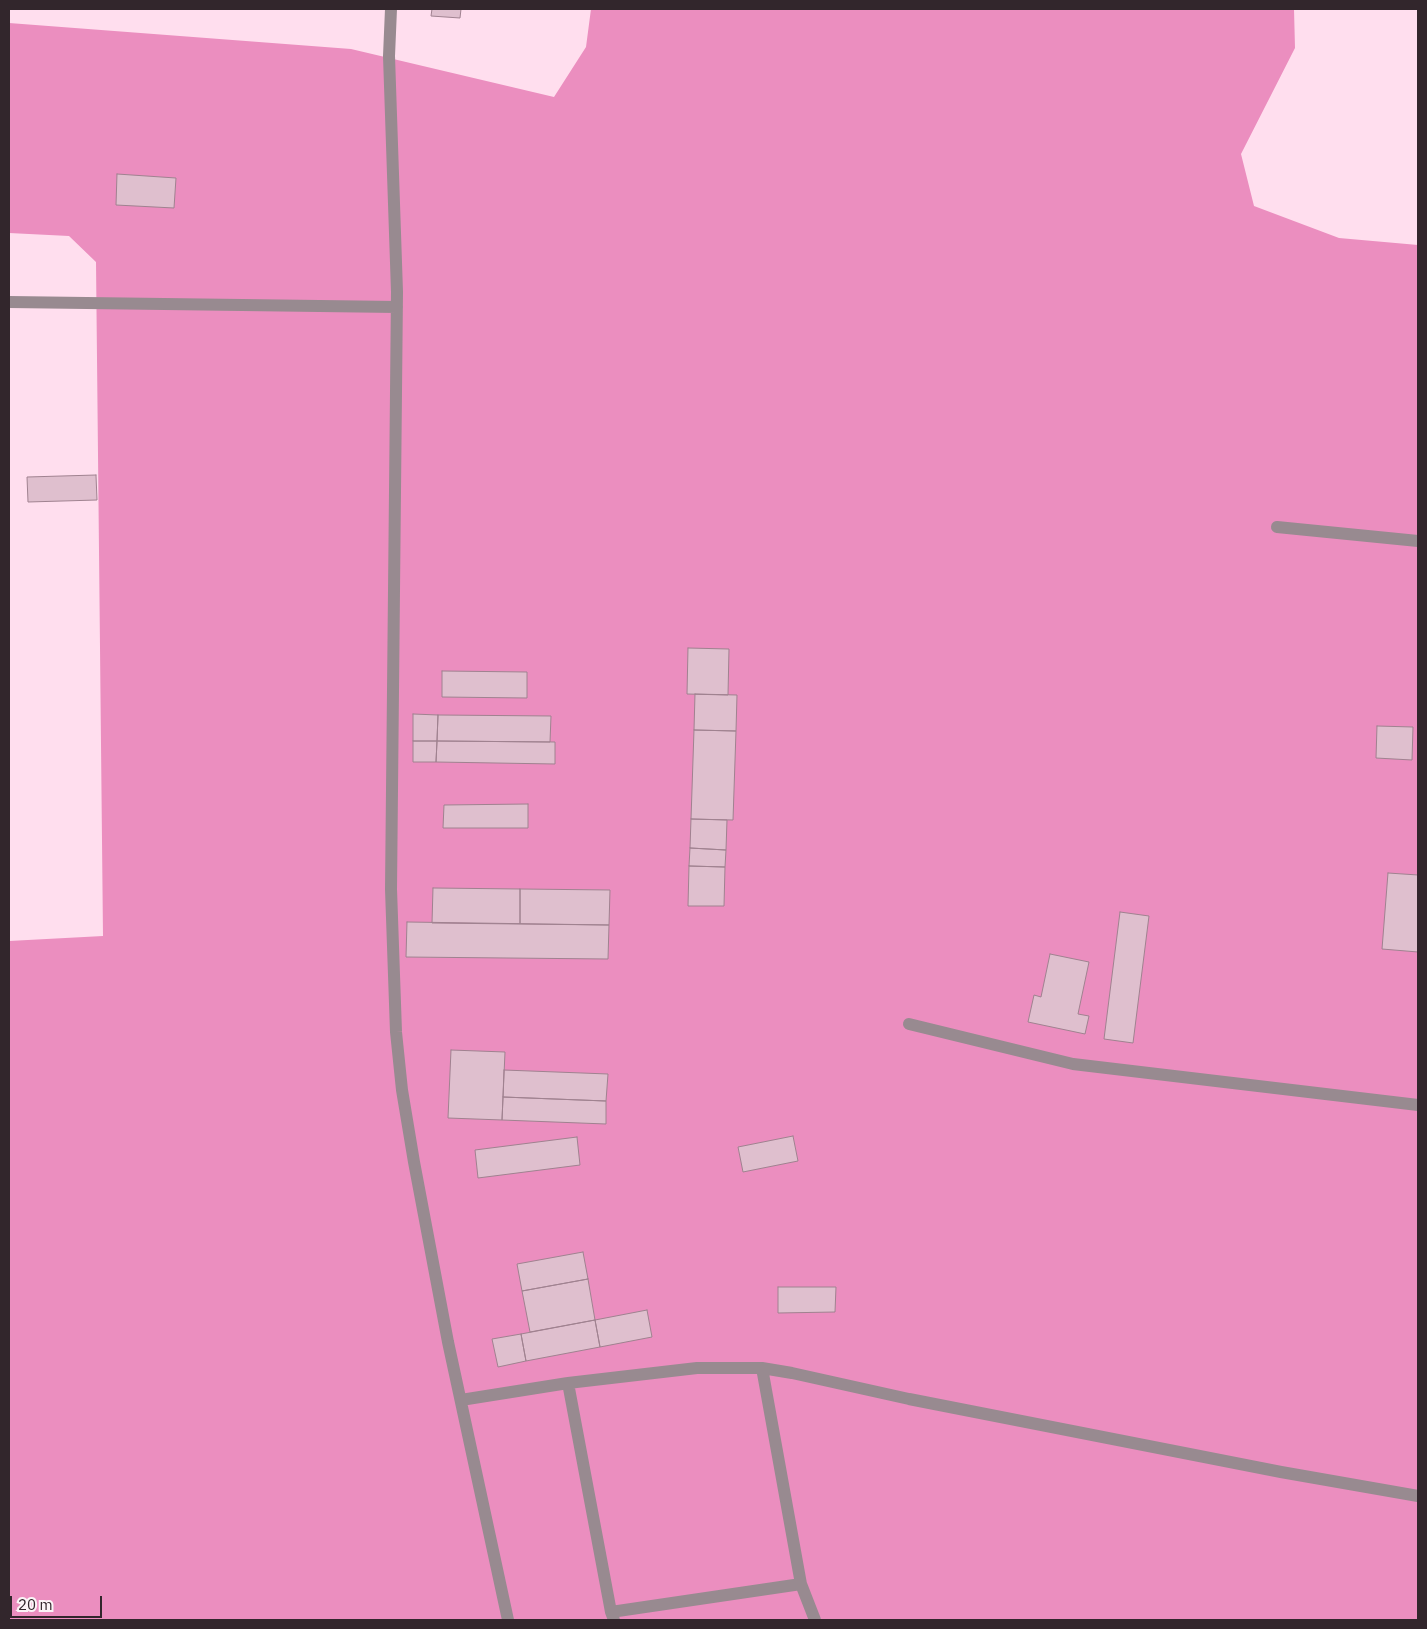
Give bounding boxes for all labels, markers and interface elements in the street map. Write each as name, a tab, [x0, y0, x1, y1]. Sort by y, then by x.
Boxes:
scale bar	[12, 1586, 105, 1618]
text: 20 m	[18, 1595, 53, 1614]

